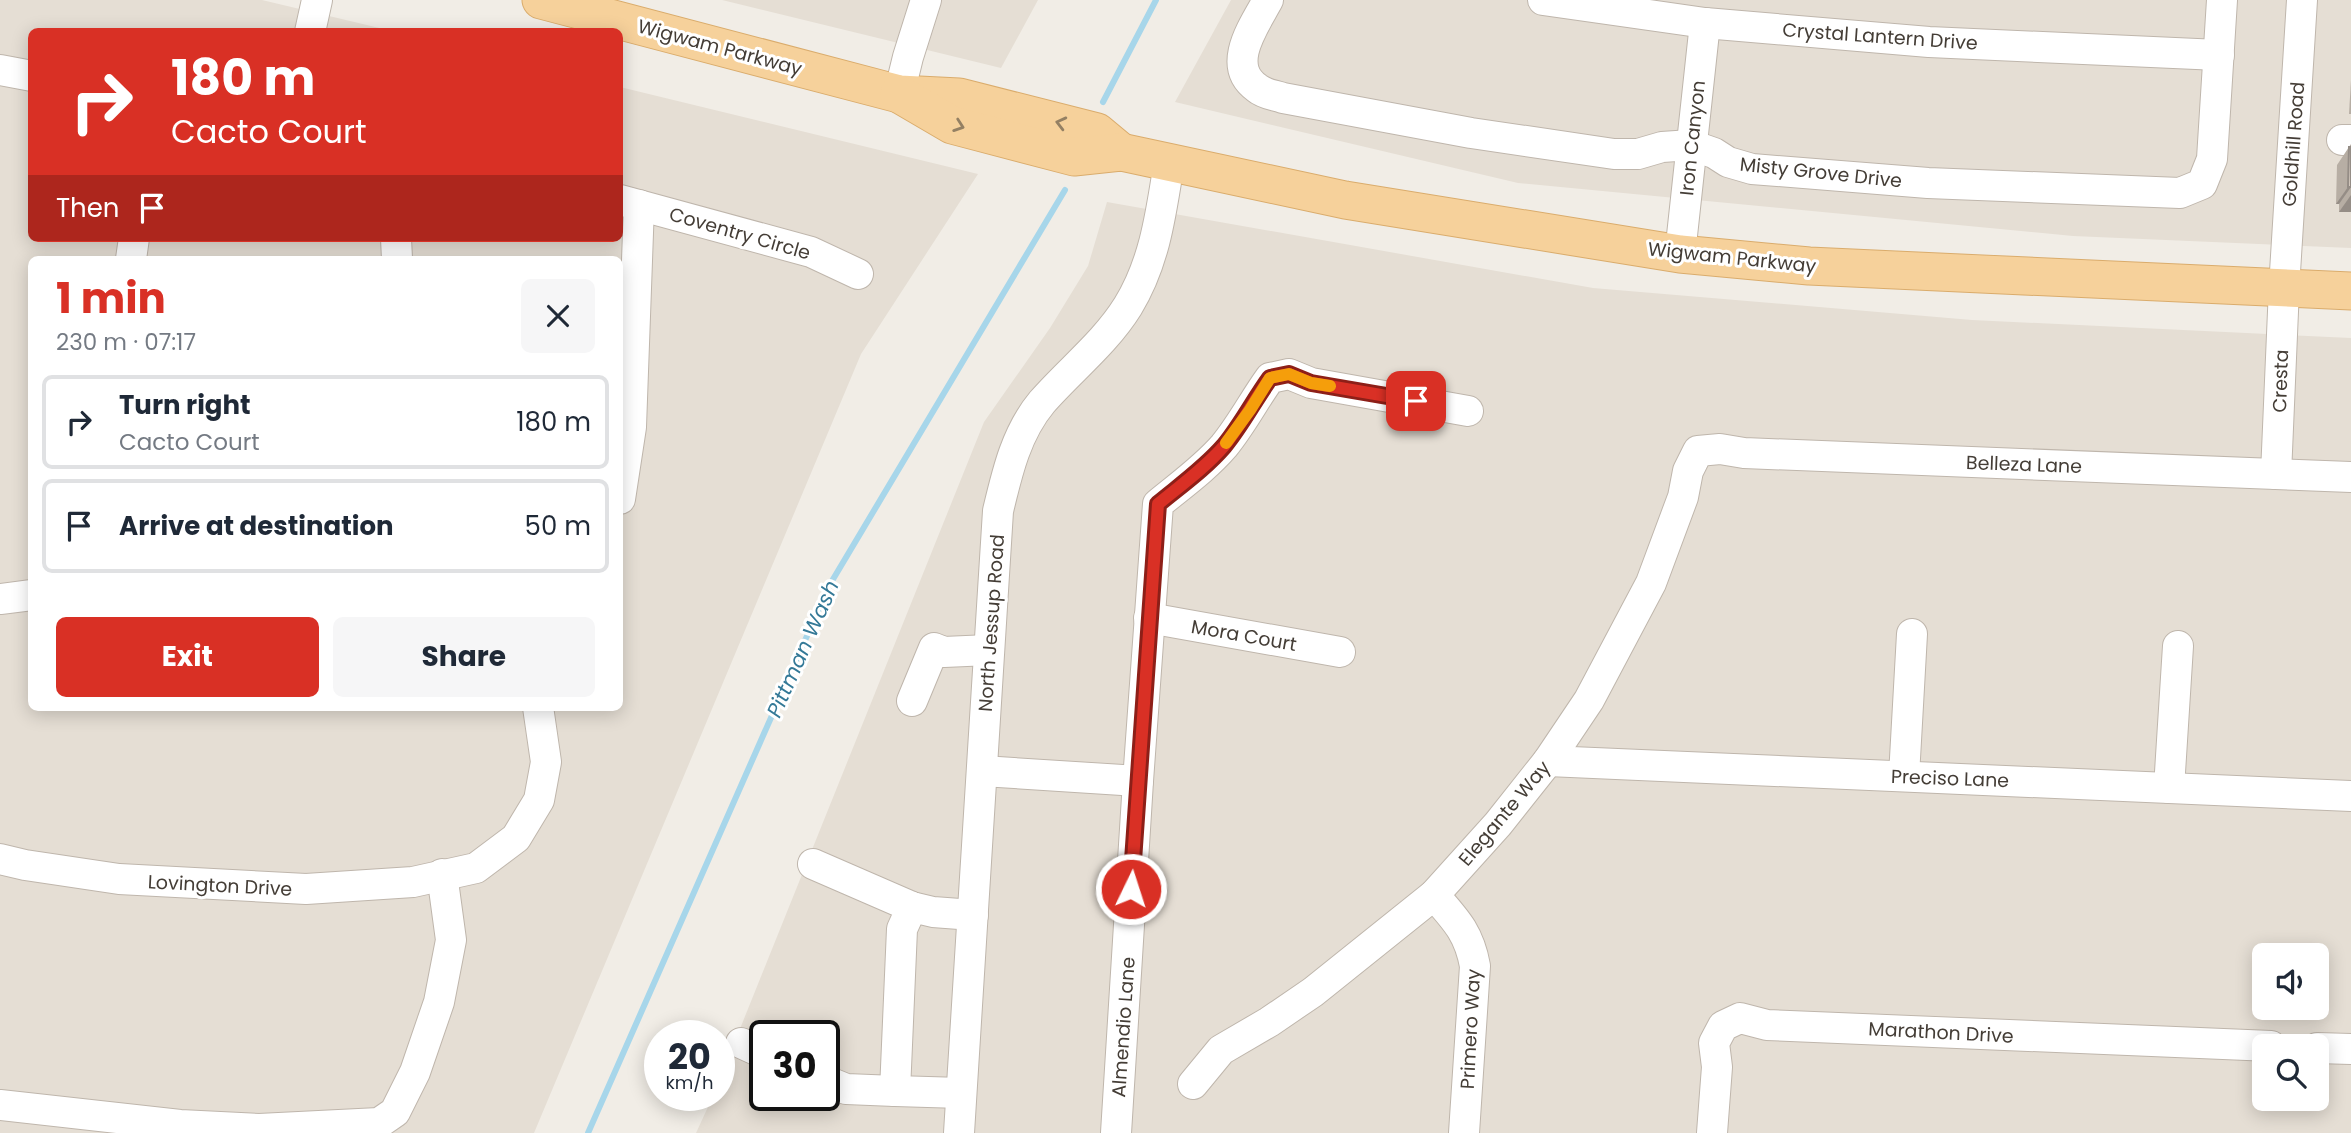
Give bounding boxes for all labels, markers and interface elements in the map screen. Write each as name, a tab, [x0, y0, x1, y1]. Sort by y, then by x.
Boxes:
street label: Wigwam Parkway	[635, 13, 805, 82]
street label: Crystal Lantern Drive	[1781, 16, 1979, 57]
text: 180 m	[171, 44, 315, 112]
icon: right	[56, 56, 147, 147]
street label: Iron Canyon	[1673, 79, 1712, 197]
street label: Goldhill Road	[2276, 81, 2311, 207]
text: Cacto Court	[171, 109, 367, 154]
one-way arrow	[1055, 117, 1067, 131]
one-way arrow	[952, 118, 964, 132]
street label: Misty Grove Drive	[1739, 151, 1903, 194]
icon: arrive	[133, 189, 171, 227]
text: Then	[56, 190, 119, 226]
street label: Coventry Circle	[666, 200, 814, 267]
street label: Wigwam Parkway	[1647, 235, 1818, 280]
text: 1 min	[56, 269, 166, 328]
button: close	[521, 279, 595, 353]
text: 230 m · 07:17	[56, 326, 196, 358]
street label: Cresta	[2266, 349, 2295, 413]
pin	[1386, 371, 1446, 431]
icon: arrive	[1397, 382, 1435, 420]
text: Turn right	[119, 387, 251, 423]
icon: right	[60, 403, 98, 441]
text: 180 m	[516, 404, 591, 440]
text: Cacto Court	[119, 426, 260, 458]
street label: Belleza Lane	[1965, 449, 2082, 480]
icon: arrive	[60, 507, 98, 545]
text: Arrive at destination	[119, 508, 394, 544]
text: 50 m	[525, 508, 591, 544]
street label: North Jessup Road	[972, 533, 1011, 713]
water label: Pittman Wash	[759, 576, 846, 722]
street label: Mora Court	[1189, 613, 1299, 658]
button: Exit	[56, 617, 319, 697]
button: Share	[333, 617, 595, 697]
street label: Elegante Way	[1452, 755, 1557, 872]
street label: Preciso Lane	[1890, 763, 2010, 794]
position arrow	[1094, 852, 1168, 926]
street label: Lovington Drive	[147, 868, 293, 903]
map controls	[2252, 943, 2329, 1111]
button: sound	[2252, 943, 2329, 1020]
street label: Almendio Lane	[1105, 956, 1142, 1098]
street label: Primero Way	[1454, 968, 1487, 1090]
street label: Marathon Drive	[1868, 1015, 2014, 1050]
speed limit sign: 30	[749, 1020, 840, 1111]
text: 20	[668, 1032, 711, 1081]
button: search	[2252, 1034, 2329, 1111]
text: km/h	[666, 1070, 713, 1095]

